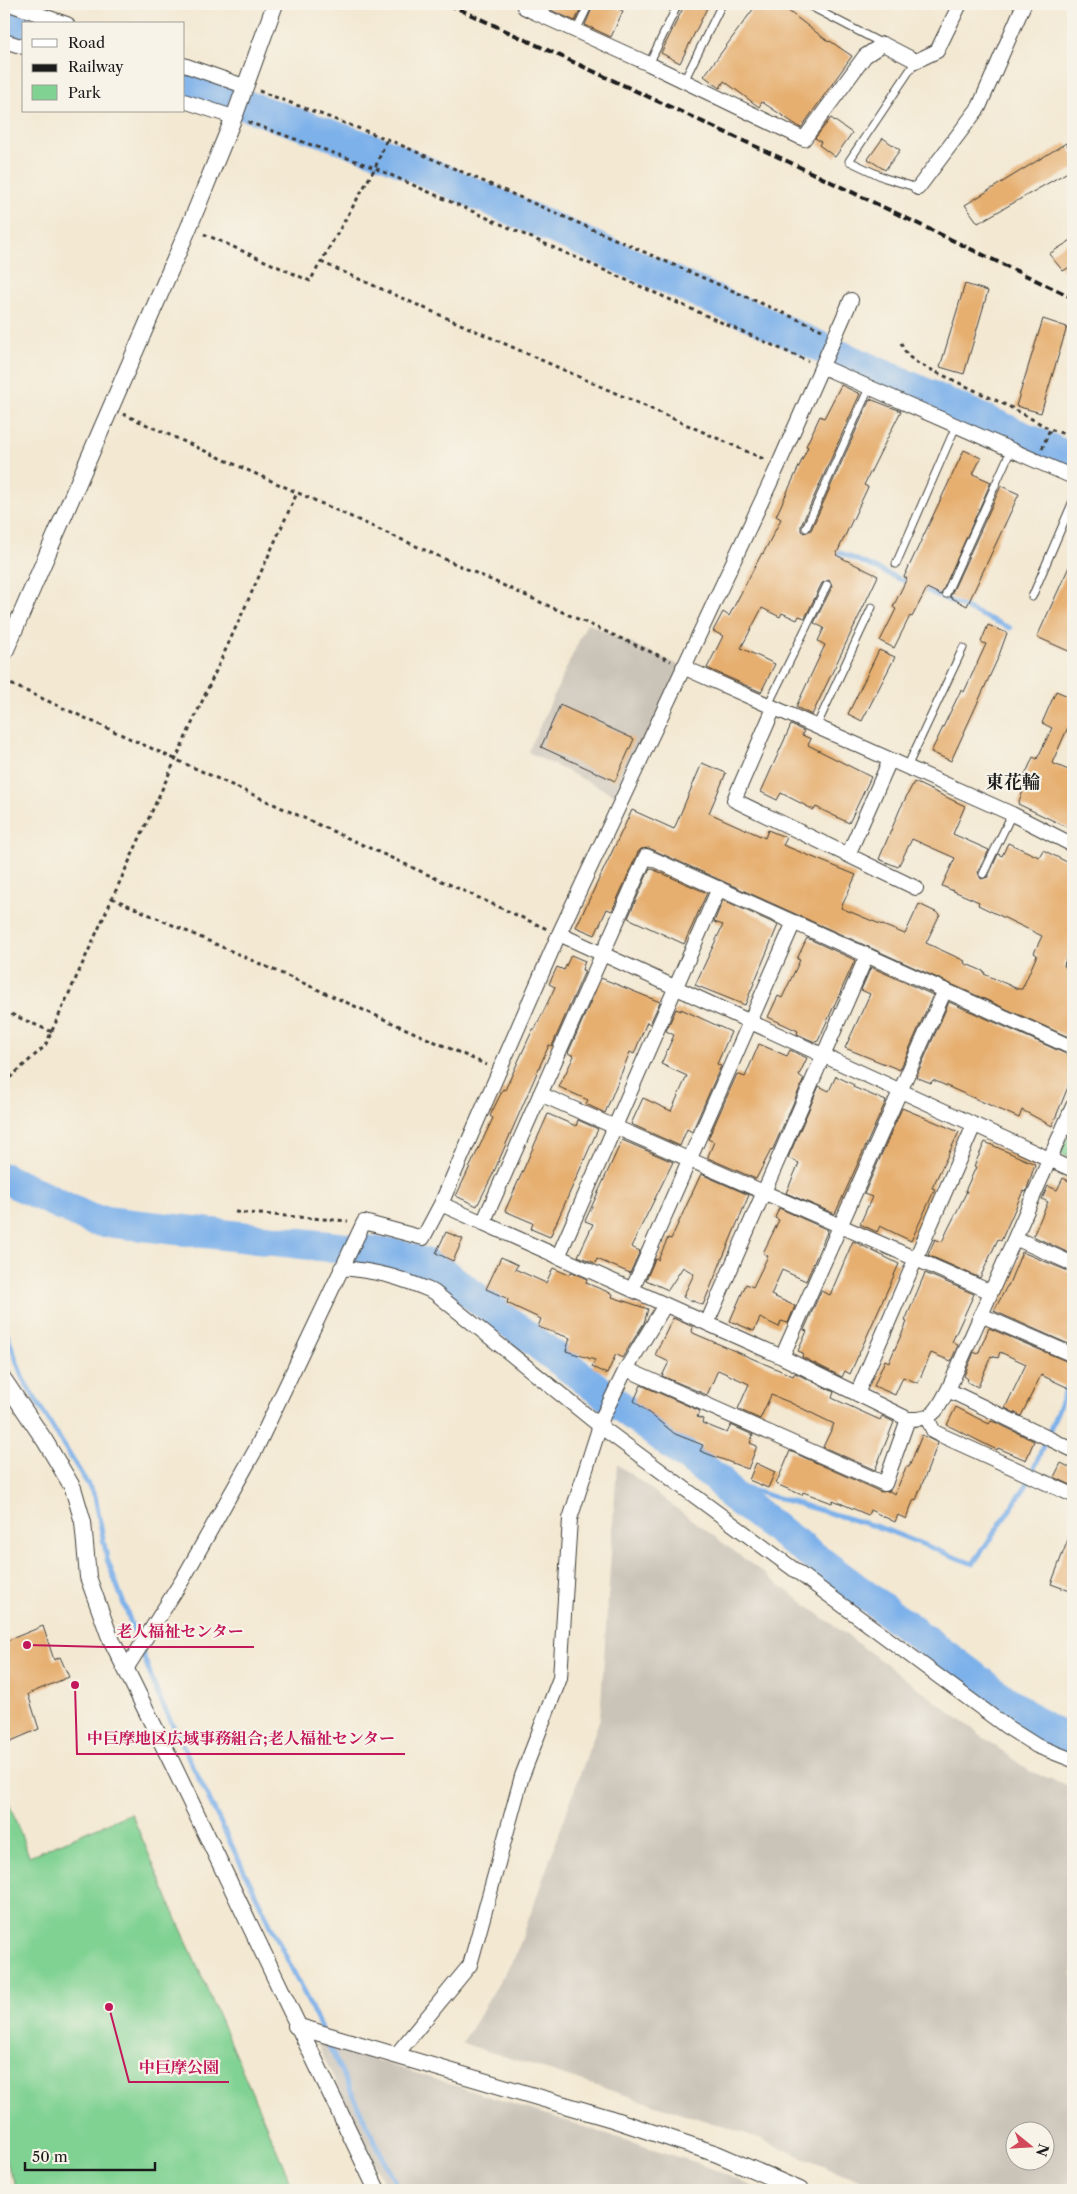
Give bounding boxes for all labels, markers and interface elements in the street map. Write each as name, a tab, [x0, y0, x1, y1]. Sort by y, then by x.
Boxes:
legend	[22, 22, 185, 112]
text: Road	[68, 33, 105, 52]
text: Railway	[68, 57, 124, 76]
text: Park	[68, 83, 102, 102]
district label: 東花輪	[986, 771, 1040, 793]
callout: 老人福祉センター	[106, 1616, 254, 1647]
text: 老人福祉センター	[116, 1621, 244, 1641]
callout: 中巨摩地区広域事務組合;老人福祉センター	[77, 1723, 405, 1754]
text: 中巨摩地区広域事務組合;老人福祉センター	[87, 1728, 395, 1748]
callout: 中巨摩公園	[129, 2051, 229, 2082]
text: 中巨摩公園	[139, 2057, 219, 2077]
north arrow	[1004, 2122, 1054, 2172]
scale bar	[25, 2139, 155, 2171]
text: N	[1032, 2141, 1053, 2159]
text: 50 m	[32, 2147, 68, 2166]

